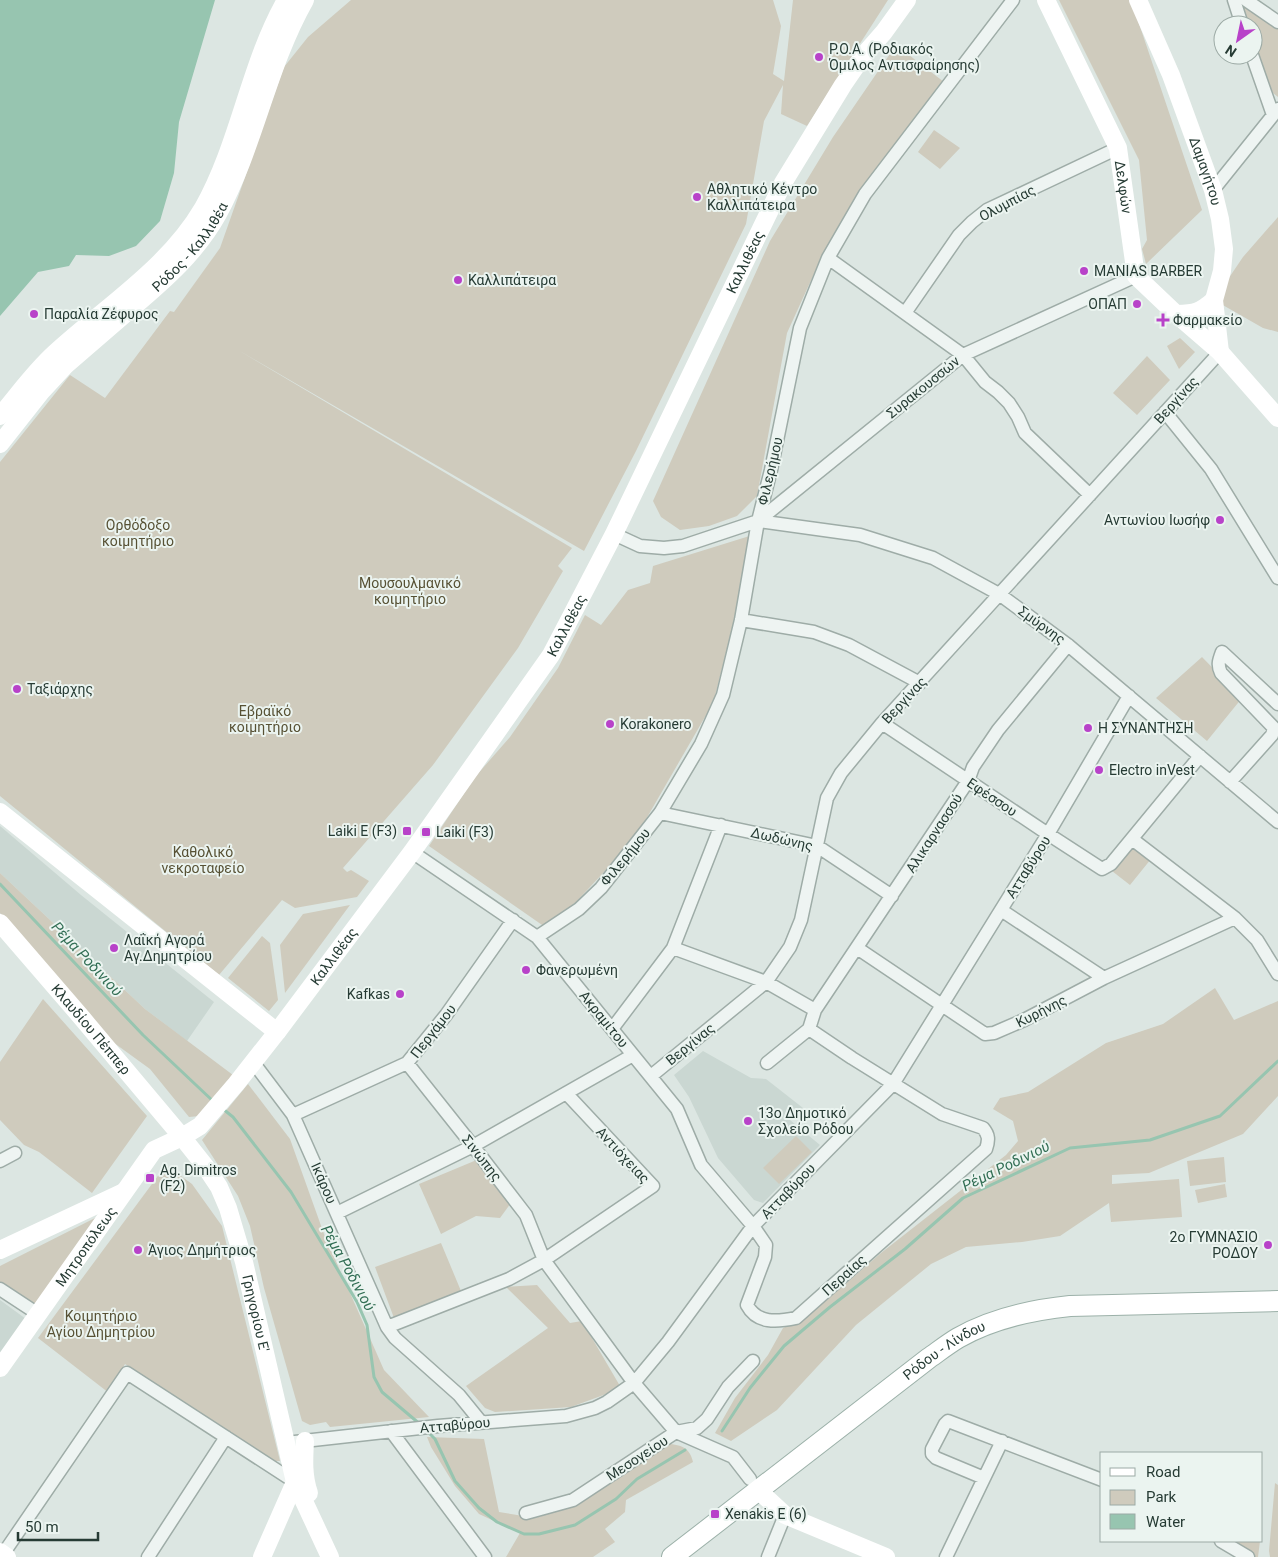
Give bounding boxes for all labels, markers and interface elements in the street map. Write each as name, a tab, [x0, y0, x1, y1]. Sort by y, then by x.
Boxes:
north arrow	[1213, 15, 1263, 65]
place label: Ρ.Ο.Α. (Ροδιακός Όμιλος Αντισφαίρησης)	[828, 41, 980, 74]
text: N	[1222, 41, 1239, 60]
marker: Ρ.Ο.Α. (Ροδιακός Όμιλος Αντισφαίρησης)	[813, 51, 825, 63]
street label: Δαμαγήτου	[1186, 135, 1224, 207]
street label: Δελφών	[1112, 159, 1135, 215]
place label: Αθλητικό Κέντρο Καλλιπάτειρα	[707, 181, 817, 213]
street label: Ολυμπίας	[976, 182, 1038, 224]
marker: Αθλητικό Κέντρο Καλλιπάτειρα	[691, 191, 703, 203]
street label: Ρόδος - Καλλιθέα	[149, 199, 231, 295]
street label: Καλλιθέας	[723, 228, 767, 296]
place label: MANIAS BARBER	[1094, 263, 1202, 279]
marker: MANIAS BARBER	[1078, 265, 1090, 277]
place label: Καλλιπάτειρα	[468, 272, 556, 288]
marker: Καλλιπάτειρα	[452, 274, 464, 286]
place label: ΟΠΑΠ	[1088, 296, 1127, 312]
marker: ΟΠΑΠ	[1131, 298, 1143, 310]
place label: Παραλία Ζέφυρος	[44, 306, 158, 323]
marker: Παραλία Ζέφυρος	[28, 308, 40, 320]
place label: Φαρμακείο	[1173, 312, 1243, 328]
marker: Φαρμακείο	[1157, 314, 1169, 326]
street label: Συρακουσσών	[883, 353, 963, 421]
street label: Βεργίνας	[1151, 373, 1201, 427]
street label: Φιλερήμου	[754, 435, 786, 507]
place label: Αντωνίου Ιωσήφ	[1104, 512, 1210, 529]
marker: Αντωνίου Ιωσήφ	[1214, 514, 1226, 526]
park label: Ορθόδοξο κοιμητήριο	[102, 517, 174, 549]
park label: Μουσουλμανικό κοιμητήριο	[359, 575, 461, 607]
street label: Καλλιθέας	[544, 592, 589, 659]
street label: Σμύρνης	[1016, 603, 1068, 647]
street label: Βεργίνας	[878, 673, 930, 727]
place label: Ταξιάρχης	[27, 681, 93, 697]
marker: Ταξιάρχης	[11, 683, 23, 695]
park label: Εβραϊκό κοιμητήριο	[229, 703, 301, 735]
place label: Korakonero	[620, 716, 692, 732]
marker: Korakonero	[604, 718, 616, 730]
place label: Η ΣΥΝΑΝΤΗΣΗ	[1098, 720, 1193, 736]
marker: Η ΣΥΝΑΝΤΗΣΗ	[1082, 722, 1094, 734]
place label: Electro inVest	[1109, 762, 1195, 778]
marker: Electro inVest	[1093, 764, 1105, 776]
street label: Εφέσσου	[963, 774, 1020, 820]
street label: Αλικαρνασσού	[902, 790, 966, 876]
place label: Laiki E (F3)	[328, 823, 397, 840]
place label: Laiki (F3)	[436, 824, 494, 841]
street label: Δωδώνης	[749, 824, 815, 854]
marker: Laiki E (F3)	[401, 825, 413, 837]
street label: Φιλερήμου	[597, 825, 653, 889]
marker: Laiki (F3)	[420, 826, 432, 838]
street label: Ατταβύρου	[1002, 833, 1054, 901]
park label: Καθολικό νεκροταφείο	[162, 844, 244, 877]
water label: Ρέμα Ροδινιού	[48, 918, 126, 1000]
street label: Καλλιθέας	[307, 924, 360, 988]
place label: Λαΐκή Αγορά Αγ.Δημητρίου	[124, 932, 212, 964]
marker: Λαΐκή Αγορά Αγ.Δημητρίου	[108, 942, 120, 954]
place label: Φανερωμένη	[536, 962, 618, 978]
marker: Φανερωμένη	[520, 964, 532, 976]
street label: Κλαυδίου Πέππερ	[48, 981, 134, 1078]
place label: Kafkas	[347, 986, 390, 1002]
marker: Kafkas	[394, 988, 406, 1000]
street label: Ακραμίτου	[576, 988, 632, 1050]
street label: Κυρήνης	[1013, 992, 1069, 1030]
street label: Περγάμου	[407, 1001, 459, 1061]
street label: Βεργίνας	[662, 1020, 718, 1068]
place label: 13ο Δημοτικό Σχολείο Ρόδου	[758, 1105, 853, 1137]
marker: 13ο Δημοτικό Σχολείο Ρόδου	[742, 1115, 754, 1127]
street label: Αντιόχειας	[593, 1124, 653, 1186]
street label: Σινώπης	[459, 1132, 505, 1184]
water label: Ρέμα Ροδινιού	[959, 1137, 1053, 1195]
street label: Ικάρου	[308, 1160, 340, 1206]
street label: Ατταβύρου	[758, 1160, 818, 1222]
place label: Ag. Dimitros (F2)	[160, 1162, 237, 1195]
marker: Ag. Dimitros (F2)	[144, 1172, 156, 1184]
street label: Μητροπόλεως	[52, 1203, 120, 1289]
water label: Ρέμα Ροδινιού	[317, 1222, 379, 1314]
place label: 2ο ΓΥΜΝΑΣΙΟ ΡΟΔΟΥ	[1170, 1229, 1259, 1261]
marker: 2ο ΓΥΜΝΑΣΙΟ ΡΟΔΟΥ	[1262, 1239, 1274, 1251]
place label: Άγιος Δημήτριος	[148, 1242, 256, 1258]
marker: Άγιος Δημήτριος	[132, 1244, 144, 1256]
street label: Περαίας	[819, 1251, 869, 1299]
street label: Γρηγορίου Ε'	[239, 1273, 273, 1353]
park label: Κοιμητήριο Αγίου Δημητρίου	[47, 1308, 155, 1340]
street label: Ρόδου - Λίνδου	[900, 1318, 988, 1383]
street label: Ατταβύρου	[419, 1414, 491, 1436]
street label: Μεσογείου	[603, 1432, 671, 1484]
legend	[1100, 1452, 1263, 1542]
text: Road	[1146, 1463, 1180, 1481]
text: Park	[1146, 1488, 1177, 1506]
place label: Xenakis E (6)	[725, 1506, 807, 1523]
marker: Xenakis E (6)	[709, 1508, 721, 1520]
scale bar	[18, 1510, 98, 1542]
text: Water	[1146, 1513, 1185, 1531]
text: 50 m	[25, 1518, 59, 1536]

